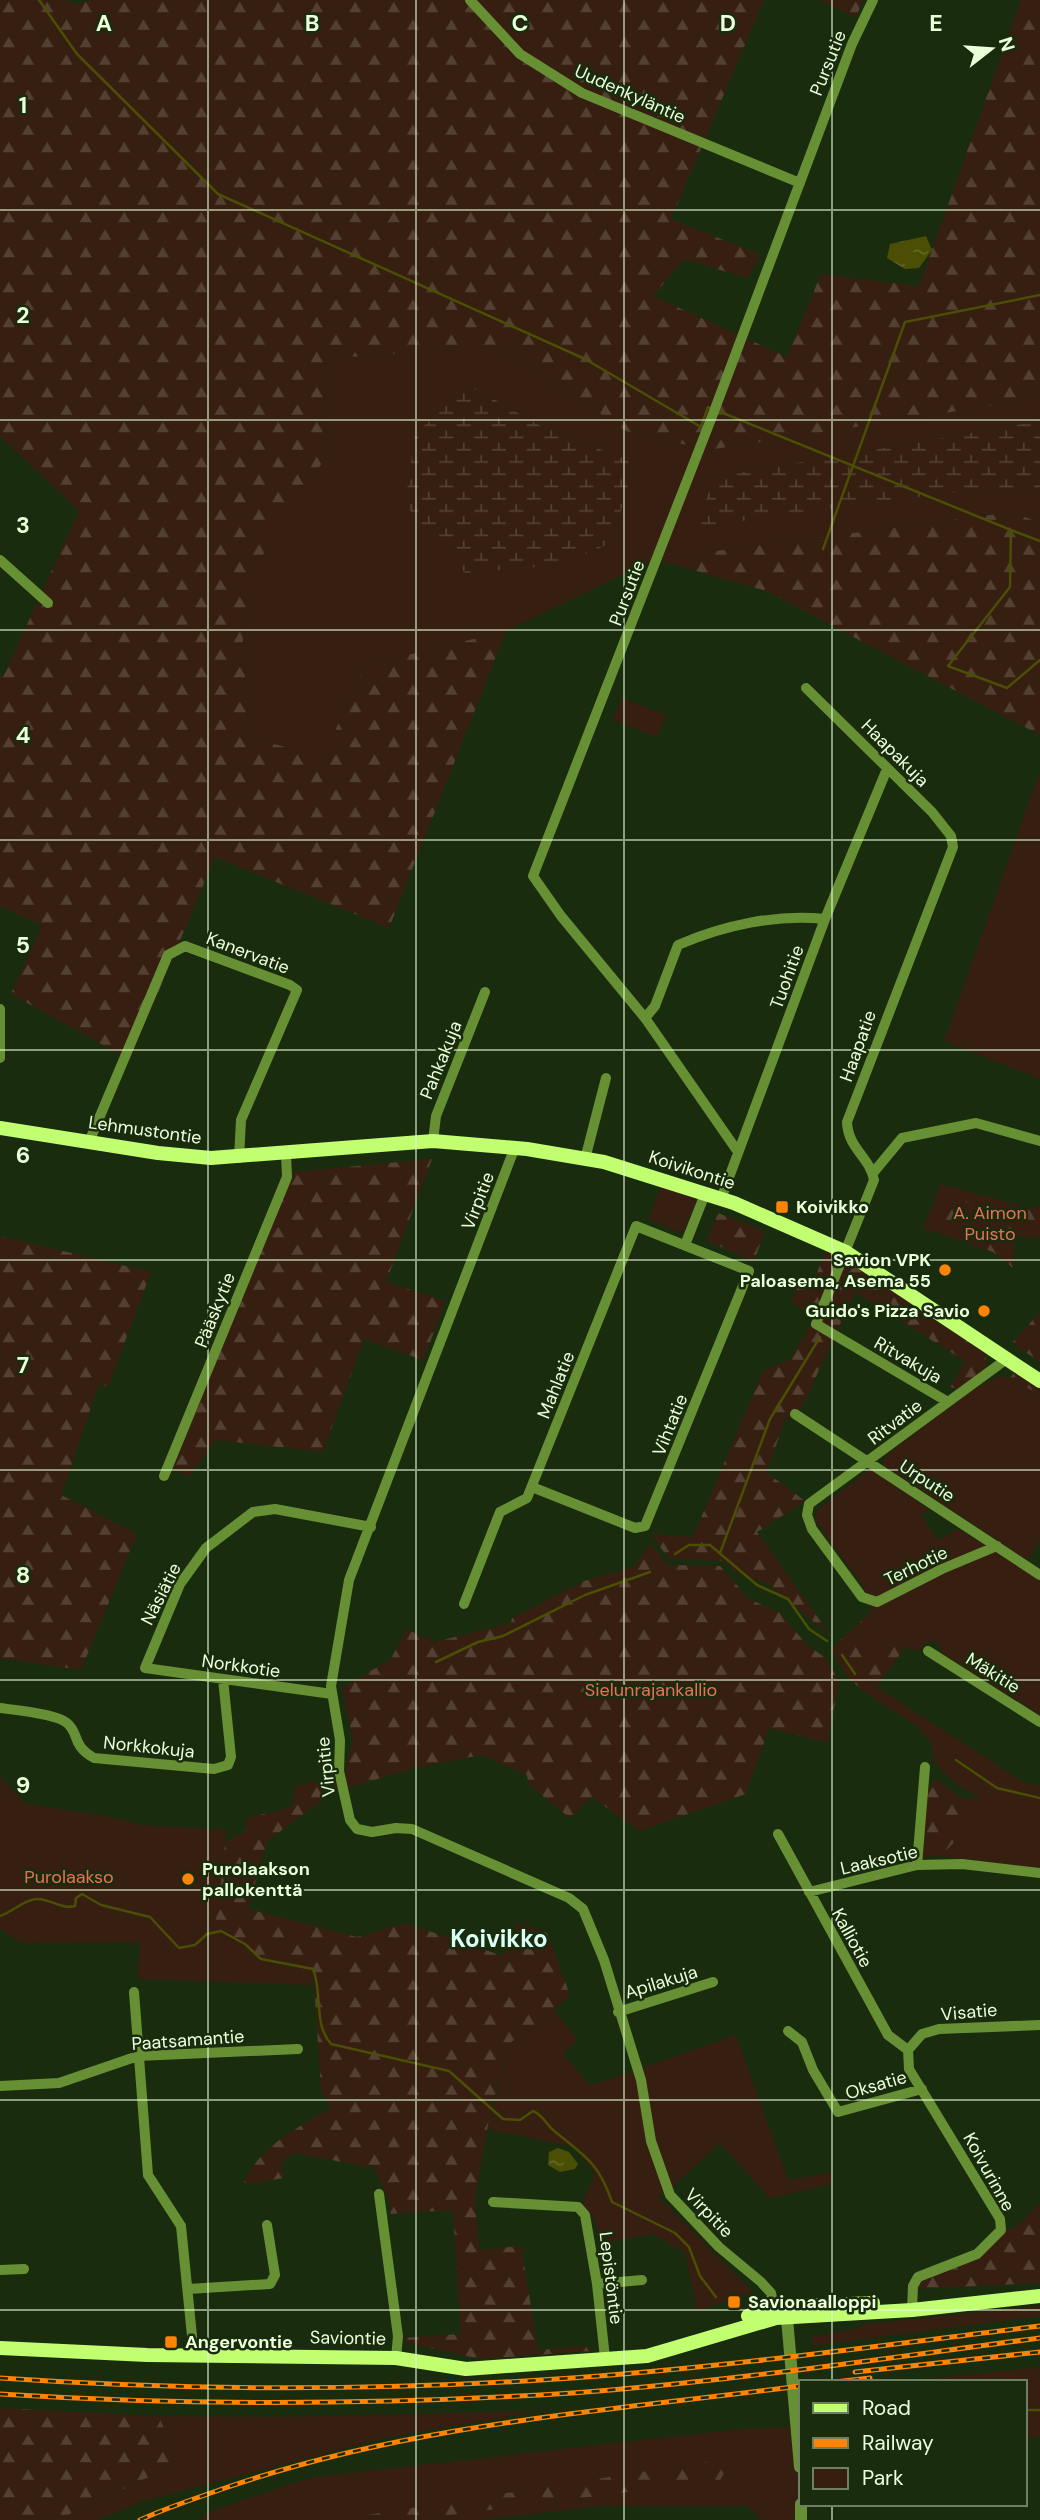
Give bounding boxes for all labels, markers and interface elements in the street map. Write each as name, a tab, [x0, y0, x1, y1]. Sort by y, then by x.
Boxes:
text: A	[96, 8, 112, 38]
text: B	[305, 8, 319, 38]
text: C	[512, 8, 528, 38]
text: D	[720, 8, 736, 38]
text: E	[929, 8, 943, 38]
north arrow	[956, 14, 1026, 84]
street label: Pursutie	[804, 27, 852, 99]
text: N	[993, 34, 1021, 54]
street label: Uudenkyläntie	[571, 59, 689, 129]
text: 1	[19, 90, 27, 120]
text: 2	[16, 300, 30, 330]
text: 3	[16, 510, 30, 540]
street label: Pursutie	[604, 557, 650, 629]
street label: Haapakuja	[856, 714, 934, 792]
text: 4	[16, 720, 31, 750]
street label: Kanervatie	[203, 926, 293, 980]
text: 5	[16, 930, 30, 960]
street label: Tuohitie	[764, 942, 810, 1012]
street label: Haapatie	[834, 1007, 882, 1085]
street label: Pahkakuja	[414, 1017, 468, 1103]
street label: Lehmustontie	[87, 1110, 203, 1150]
text: 6	[16, 1140, 30, 1170]
street label: Koivikontie	[646, 1145, 738, 1195]
street label: Virpitie	[456, 1169, 500, 1233]
place label: Koivikko	[796, 1195, 869, 1219]
marker: Koivikko	[774, 1199, 790, 1215]
park label: A. Aimon Puisto	[953, 1201, 1027, 1246]
place label: Savion VPK Paloasema, Asema 55	[740, 1248, 931, 1293]
marker: Savion VPK Paloasema, Asema 55	[937, 1262, 953, 1278]
street label: Pääskytie	[189, 1269, 241, 1351]
place label: Guido's Pizza Savio	[805, 1299, 970, 1323]
marker: Guido's Pizza Savio	[976, 1303, 992, 1319]
street label: Ritvakuja	[870, 1331, 946, 1389]
street label: Mahlatie	[532, 1348, 580, 1422]
text: 7	[17, 1350, 29, 1380]
street label: Vihtatie	[647, 1390, 693, 1460]
street label: Ritvatie	[863, 1394, 927, 1450]
street label: Urputie	[895, 1454, 959, 1508]
street label: Terhotie	[880, 1540, 952, 1592]
street label: Näsiätie	[135, 1559, 187, 1629]
text: 8	[16, 1560, 30, 1590]
street label: Mäkitie	[961, 1647, 1025, 1699]
street label: Norkkotie	[200, 1649, 282, 1683]
park label: Sielunrajankallio	[585, 1678, 717, 1702]
street label: Norkkokuja	[102, 1730, 196, 1764]
street label: Virpitie	[311, 1736, 341, 1798]
text: 9	[16, 1770, 30, 1800]
street label: Laaksotie	[838, 1839, 920, 1881]
place label: Purolaakson pallokenttä	[202, 1857, 310, 1902]
park label: Purolaakso	[24, 1865, 114, 1889]
marker: Purolaakson pallokenttä	[180, 1871, 196, 1887]
street label: Kalliotie	[826, 1904, 878, 1972]
district label: Koivikko	[450, 1923, 548, 1954]
street label: Apilakuja	[622, 1960, 700, 2004]
street label: Visatie	[940, 1998, 998, 2026]
street label: Paatsamantie	[131, 2024, 245, 2056]
street label: Oksatie	[843, 2065, 909, 2105]
street label: Koivurinne	[958, 2128, 1020, 2216]
street label: Virpitie	[679, 2183, 739, 2243]
street label: Lepistöntie	[593, 2230, 629, 2326]
place label: Savionaalloppi	[748, 2290, 877, 2314]
marker: Savionaalloppi	[726, 2294, 742, 2310]
street label: Saviontie	[310, 2325, 386, 2351]
place label: Angervontie	[185, 2330, 293, 2354]
marker: Angervontie	[163, 2334, 179, 2350]
legend	[799, 2380, 1026, 2506]
text: Road	[862, 2394, 911, 2422]
text: Railway	[862, 2429, 934, 2457]
text: Park	[862, 2464, 904, 2492]

